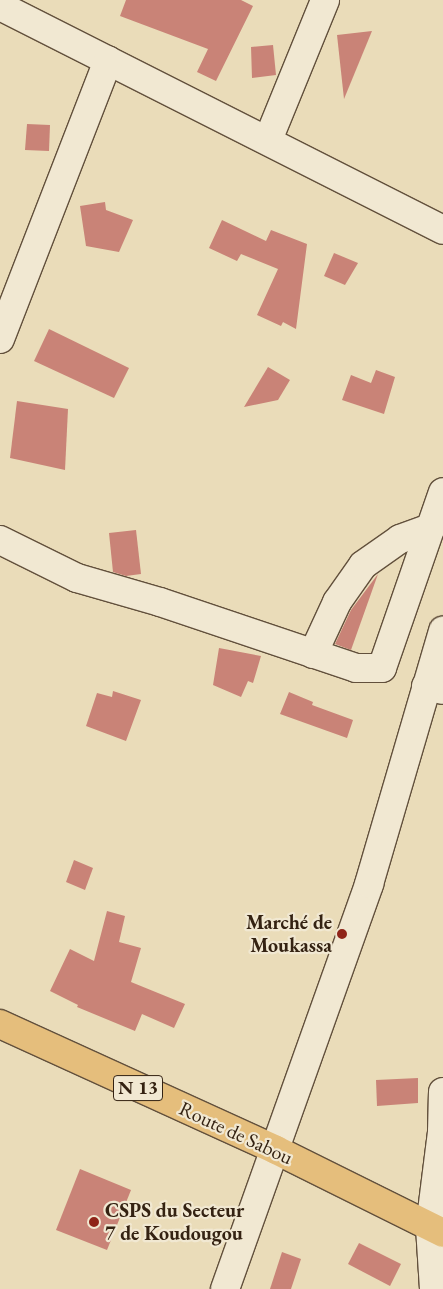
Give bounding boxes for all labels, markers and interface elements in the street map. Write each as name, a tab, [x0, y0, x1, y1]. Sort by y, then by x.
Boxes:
place label: Marché de Moukassa	[246, 910, 332, 957]
marker: Marché de Moukassa	[336, 928, 348, 940]
road number: N 13	[113, 1072, 163, 1104]
street label: Route de Sabou	[175, 1096, 297, 1170]
place label: CSPS du Secteur 7 de Koudougou	[105, 1198, 244, 1245]
marker: CSPS du Secteur 7 de Koudougou	[87, 1215, 101, 1229]

